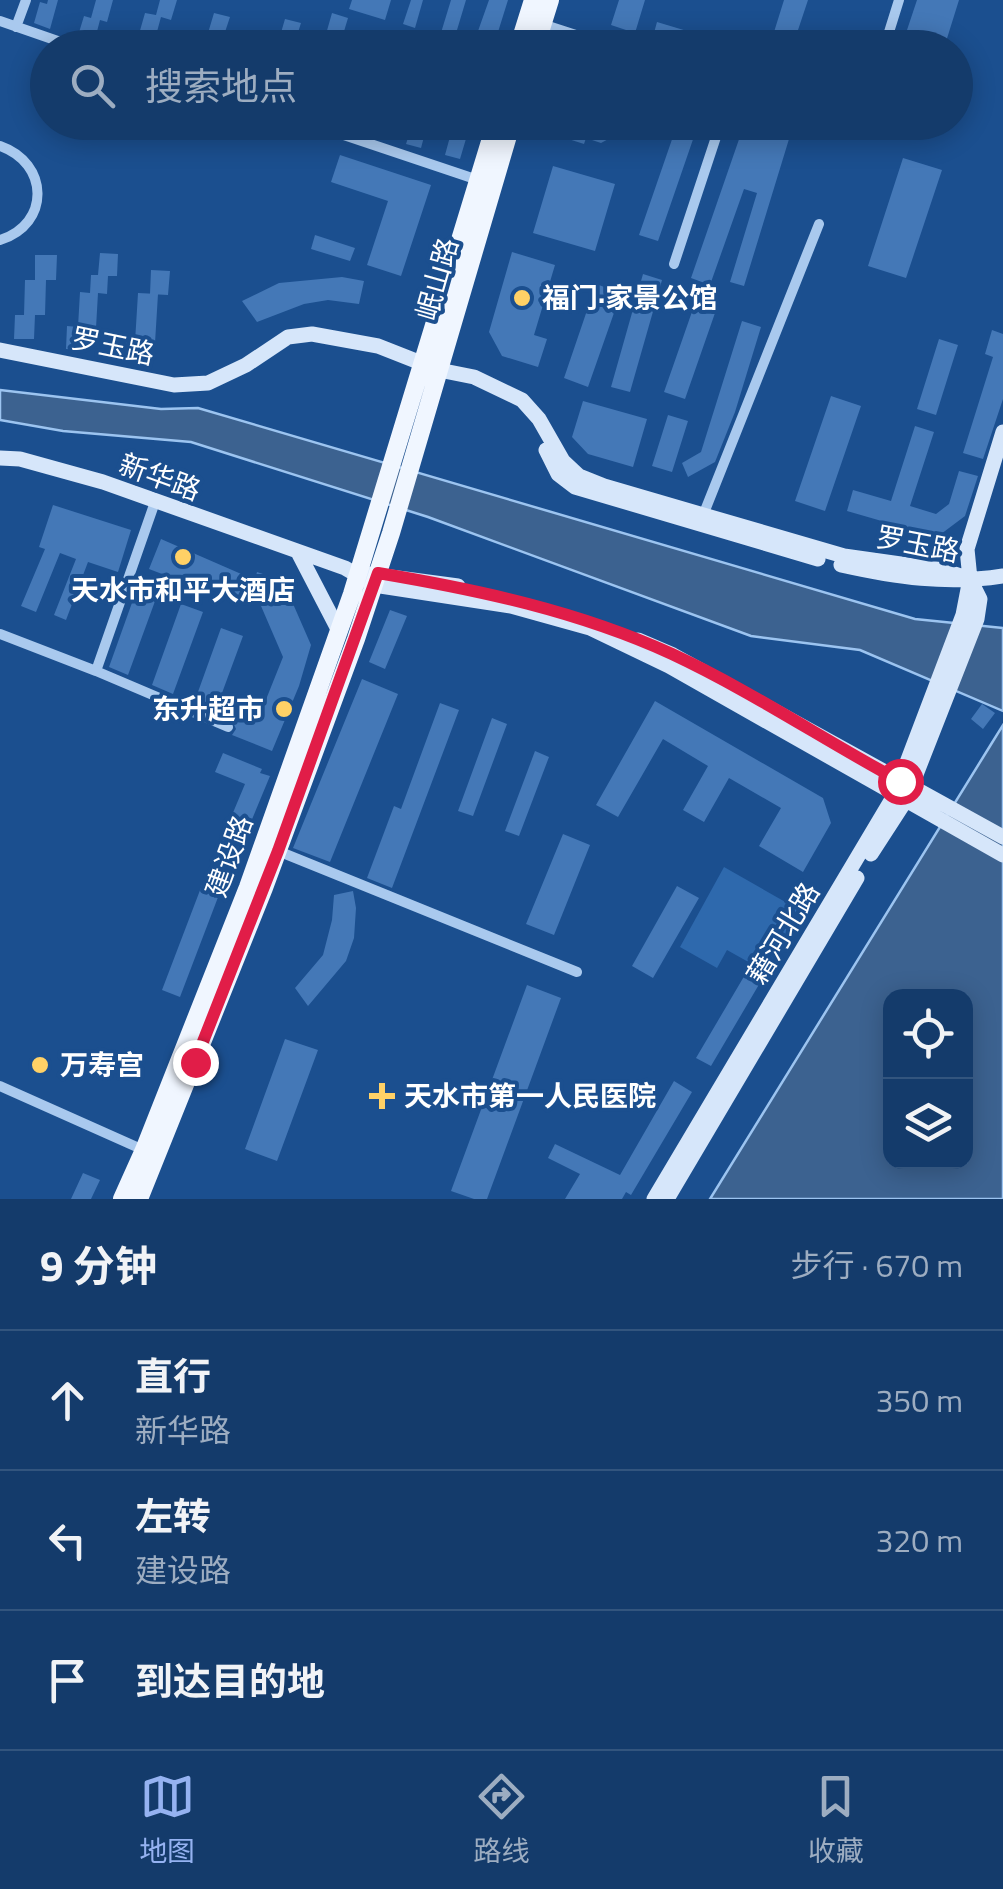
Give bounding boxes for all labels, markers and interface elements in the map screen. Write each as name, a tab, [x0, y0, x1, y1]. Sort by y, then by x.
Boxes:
search box	[30, 30, 973, 140]
text: 搜索地点	[145, 57, 297, 115]
icon: search	[65, 58, 120, 113]
street label: 岷山路	[404, 233, 469, 325]
place label: 福门·家景公馆	[542, 276, 717, 319]
marker: 福门·家景公馆	[511, 287, 533, 309]
street label: 罗玉路	[68, 316, 159, 375]
street label: 新华路	[113, 442, 207, 511]
street label: 罗玉路	[873, 514, 963, 573]
marker: 天水市和平大酒店	[172, 546, 194, 568]
place label: 天水市和平大酒店	[71, 568, 295, 611]
place label: 东升超市	[152, 687, 264, 730]
marker: 东升超市	[273, 698, 295, 720]
route start	[878, 759, 924, 805]
street label: 建设路	[194, 809, 263, 903]
street label: 藉河北路	[735, 874, 830, 992]
map controls	[883, 989, 973, 1169]
button: locate	[883, 989, 973, 1079]
route end	[173, 1040, 219, 1086]
place label: 万寿宫	[60, 1043, 144, 1086]
marker: 万寿宫	[29, 1054, 51, 1076]
place label: 天水市第一人民医院	[404, 1074, 656, 1117]
button: layers	[883, 1079, 973, 1169]
marker: 天水市第一人民医院	[369, 1083, 395, 1109]
text: 9 分钟	[40, 1233, 157, 1297]
text: 步行 · 670 m	[790, 1241, 963, 1289]
text: 直行	[135, 1347, 211, 1405]
icon: ahead	[40, 1373, 95, 1428]
text: 350 m	[875, 1376, 963, 1424]
text: 新华路	[135, 1406, 231, 1454]
text: 左转	[135, 1487, 211, 1545]
icon: left	[40, 1513, 95, 1568]
text: 320 m	[875, 1516, 963, 1564]
text: 建设路	[135, 1546, 231, 1594]
text: 到达目的地	[135, 1652, 325, 1710]
icon: arrive	[40, 1653, 95, 1708]
tab: 地图	[139, 1769, 195, 1872]
tab: 路线	[473, 1769, 530, 1872]
tab: 收藏	[808, 1769, 864, 1872]

